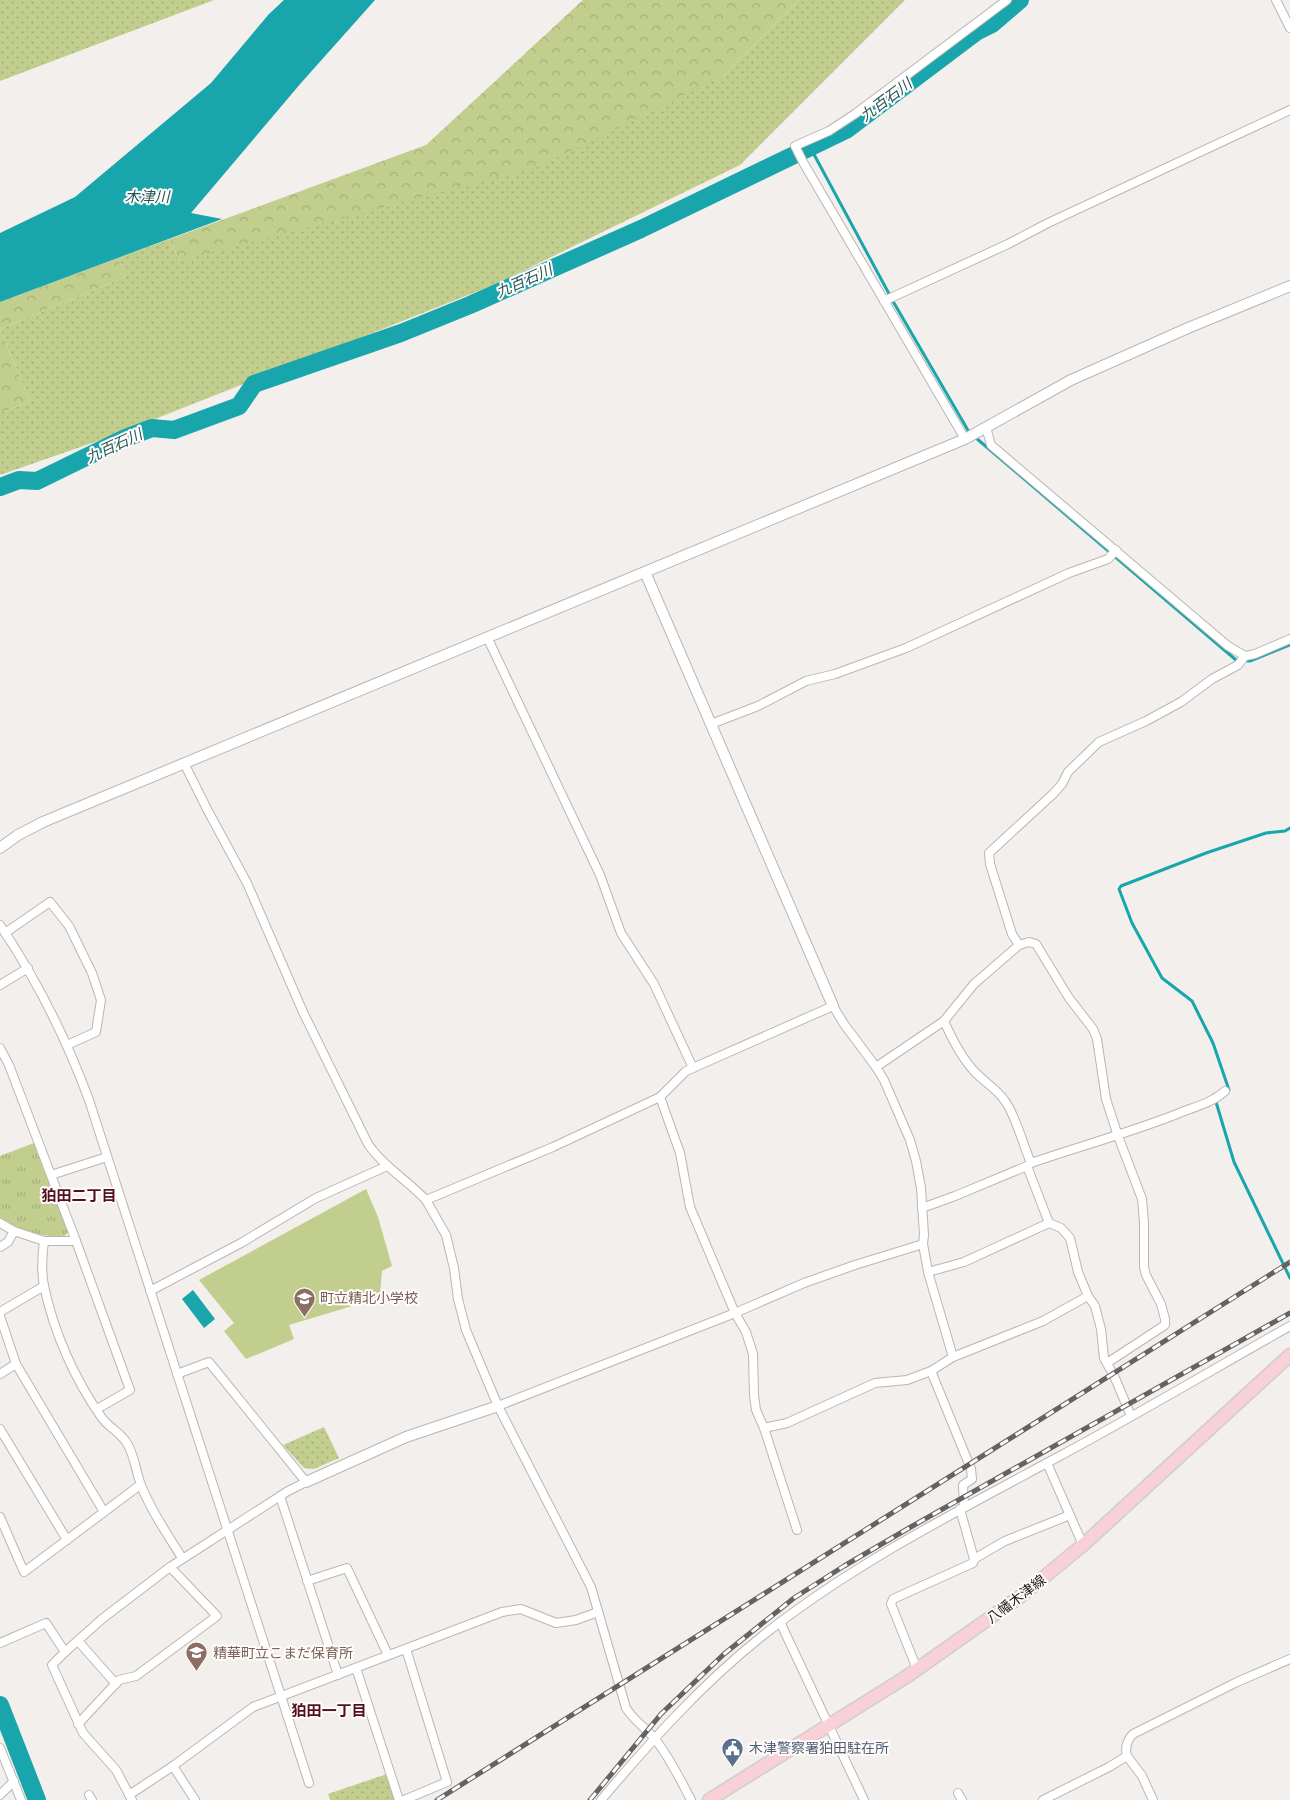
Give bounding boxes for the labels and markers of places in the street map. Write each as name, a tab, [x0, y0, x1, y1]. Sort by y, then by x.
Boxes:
school or university icon: 町立精北小学校	[292, 1286, 316, 1317]
place label: 町立精北小学校	[320, 1288, 418, 1307]
school or university icon: 精華町立こまだ保育所	[185, 1641, 209, 1672]
place label: 精華町立こまだ保育所	[213, 1643, 353, 1662]
public building icon: 木津警察署狛田駐在所	[721, 1736, 745, 1767]
place label: 木津警察署狛田駐在所	[749, 1738, 889, 1757]

